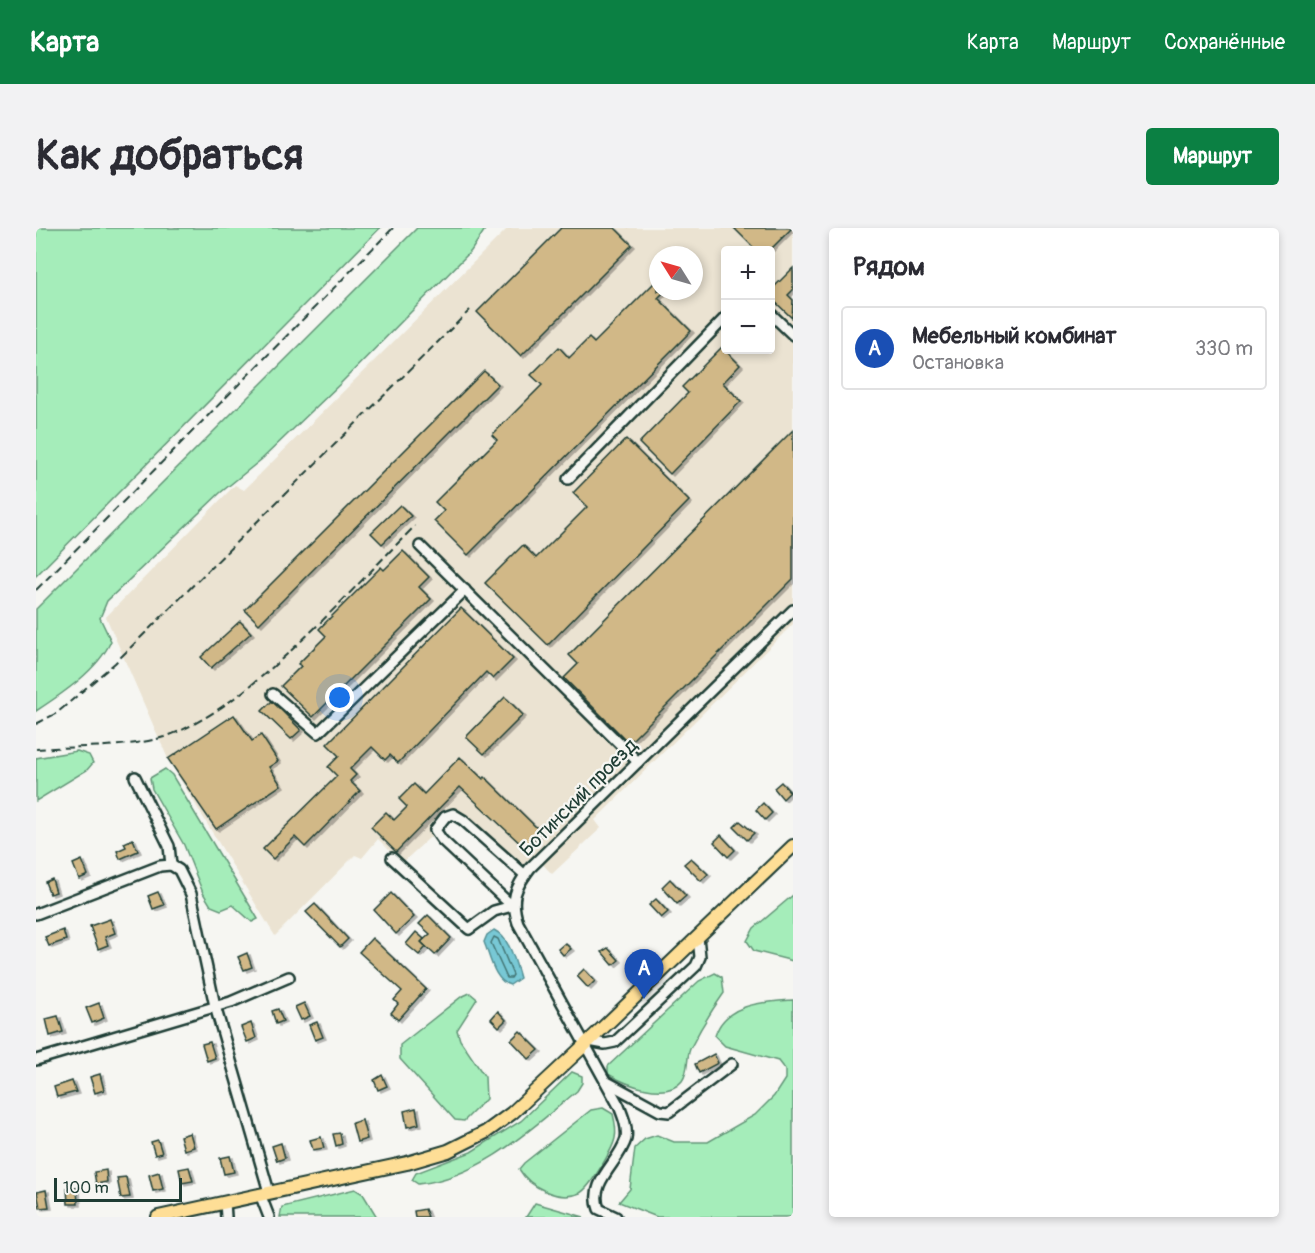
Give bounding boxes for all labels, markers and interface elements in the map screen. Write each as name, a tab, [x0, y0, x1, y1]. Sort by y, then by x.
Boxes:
text: Карта	[30, 25, 99, 60]
text: Карта	[967, 29, 1019, 56]
text: Маршрут	[1052, 29, 1131, 56]
text: Сохранённые	[1164, 29, 1285, 56]
button: Маршрут	[1146, 128, 1279, 185]
text: Как добраться	[36, 130, 303, 182]
north arrow	[649, 246, 703, 300]
map controls	[721, 246, 775, 354]
button: +	[721, 246, 775, 300]
text: Рядом	[853, 251, 925, 283]
button: −	[721, 300, 775, 354]
text: Мебельный комбинат	[912, 322, 1117, 350]
text: A	[868, 336, 881, 361]
text: 330 m	[1195, 336, 1253, 361]
text: Остановка	[912, 350, 1004, 375]
your location	[325, 683, 354, 712]
street label: Ботинский проезд	[514, 733, 643, 862]
pin: A	[624, 950, 664, 999]
scale bar	[54, 1175, 182, 1202]
text: 100 m	[63, 1178, 109, 1198]

